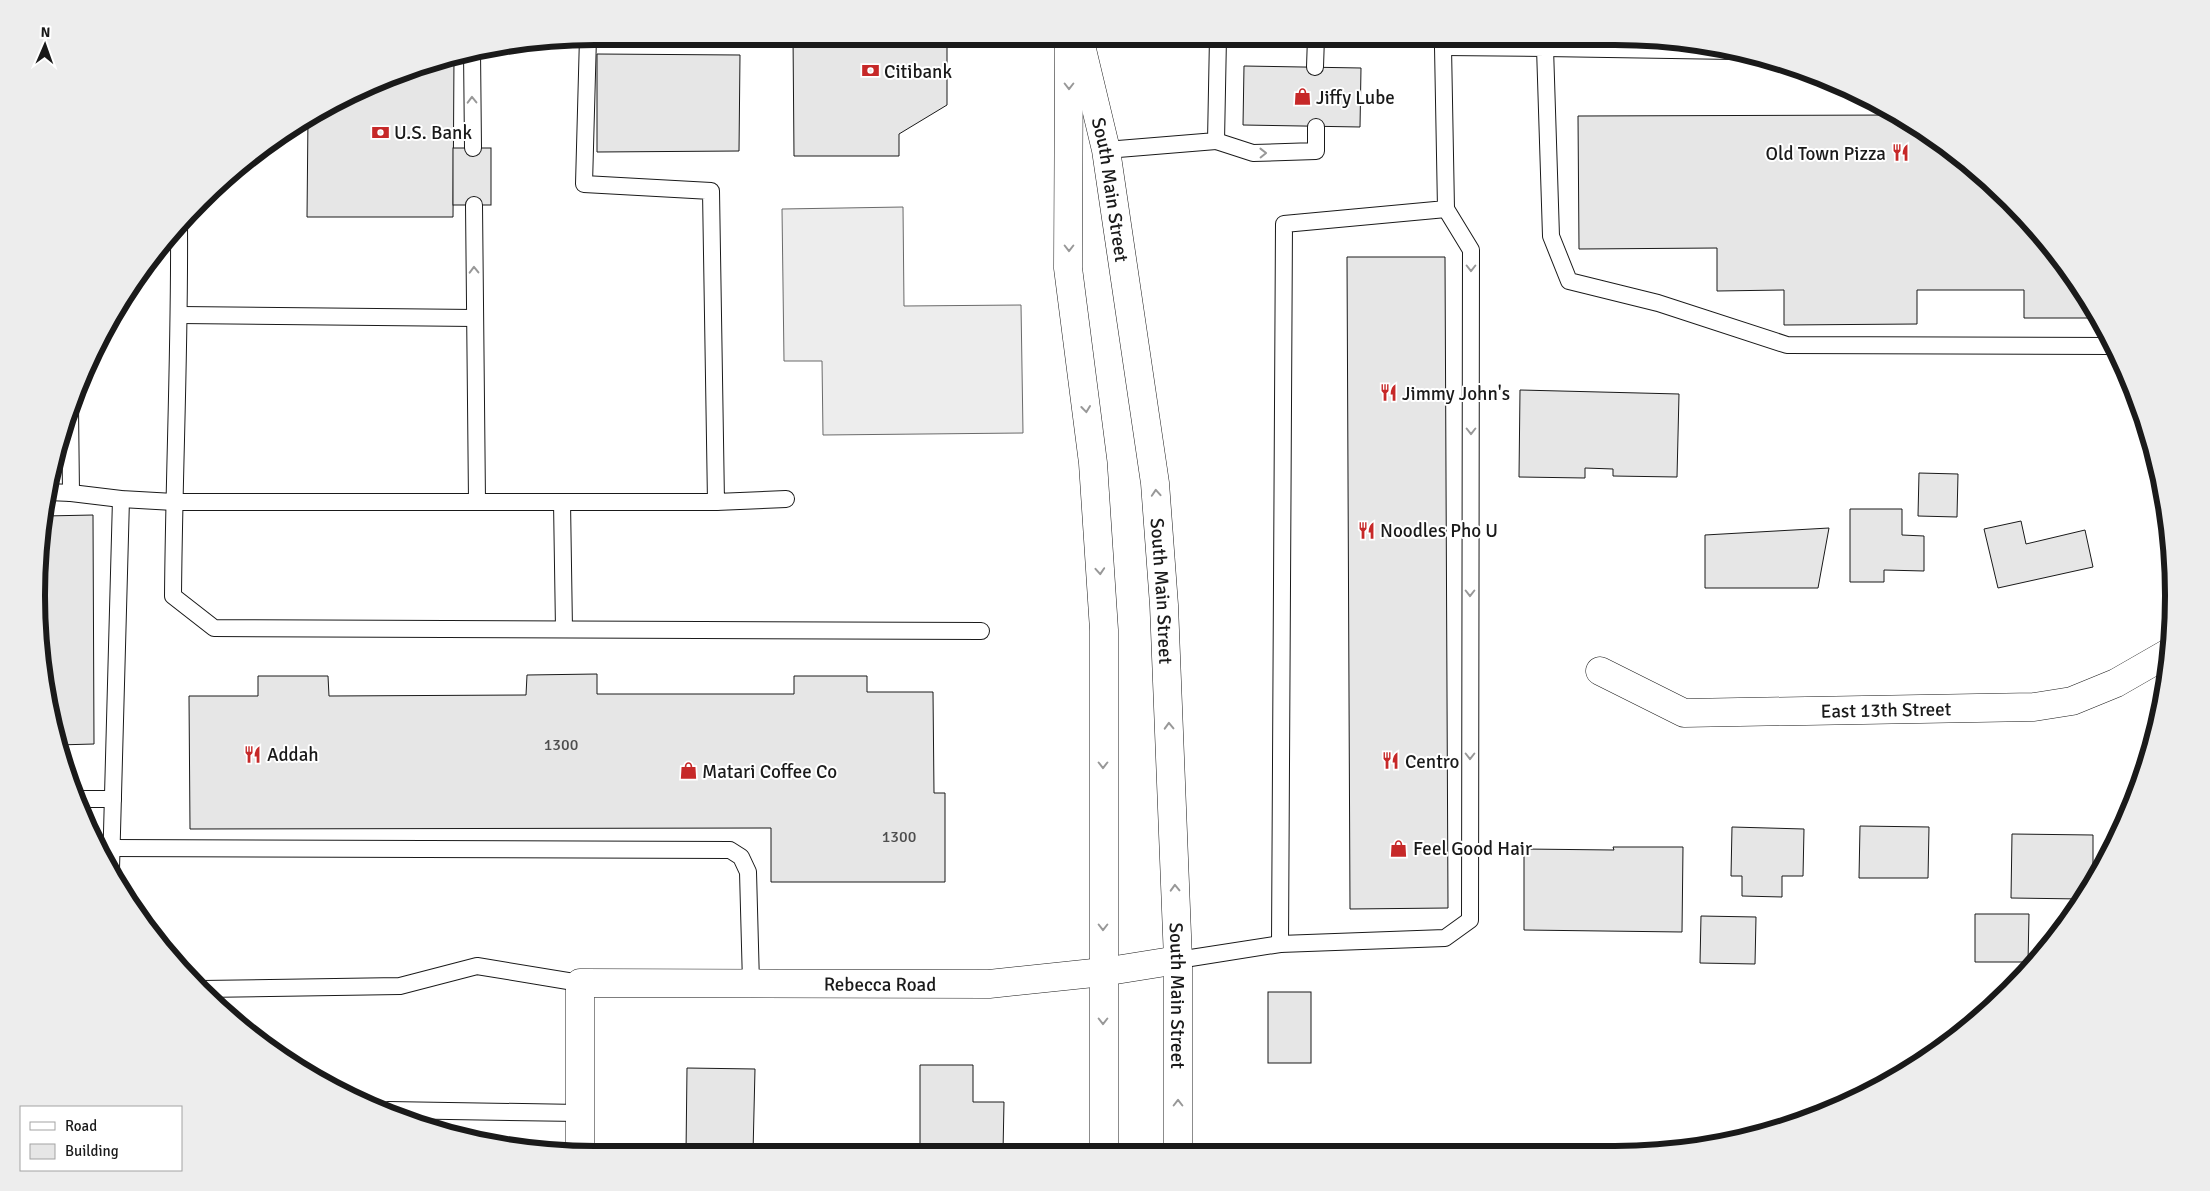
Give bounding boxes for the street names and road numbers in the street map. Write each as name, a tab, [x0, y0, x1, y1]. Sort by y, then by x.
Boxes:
street label: South Main Street	[1086, 115, 1133, 264]
street label: South Main Street	[1145, 517, 1177, 665]
street label: East 13th Street	[1821, 697, 1952, 724]
street label: South Main Street	[1164, 922, 1189, 1069]
street label: Rebecca Road	[824, 973, 936, 997]

